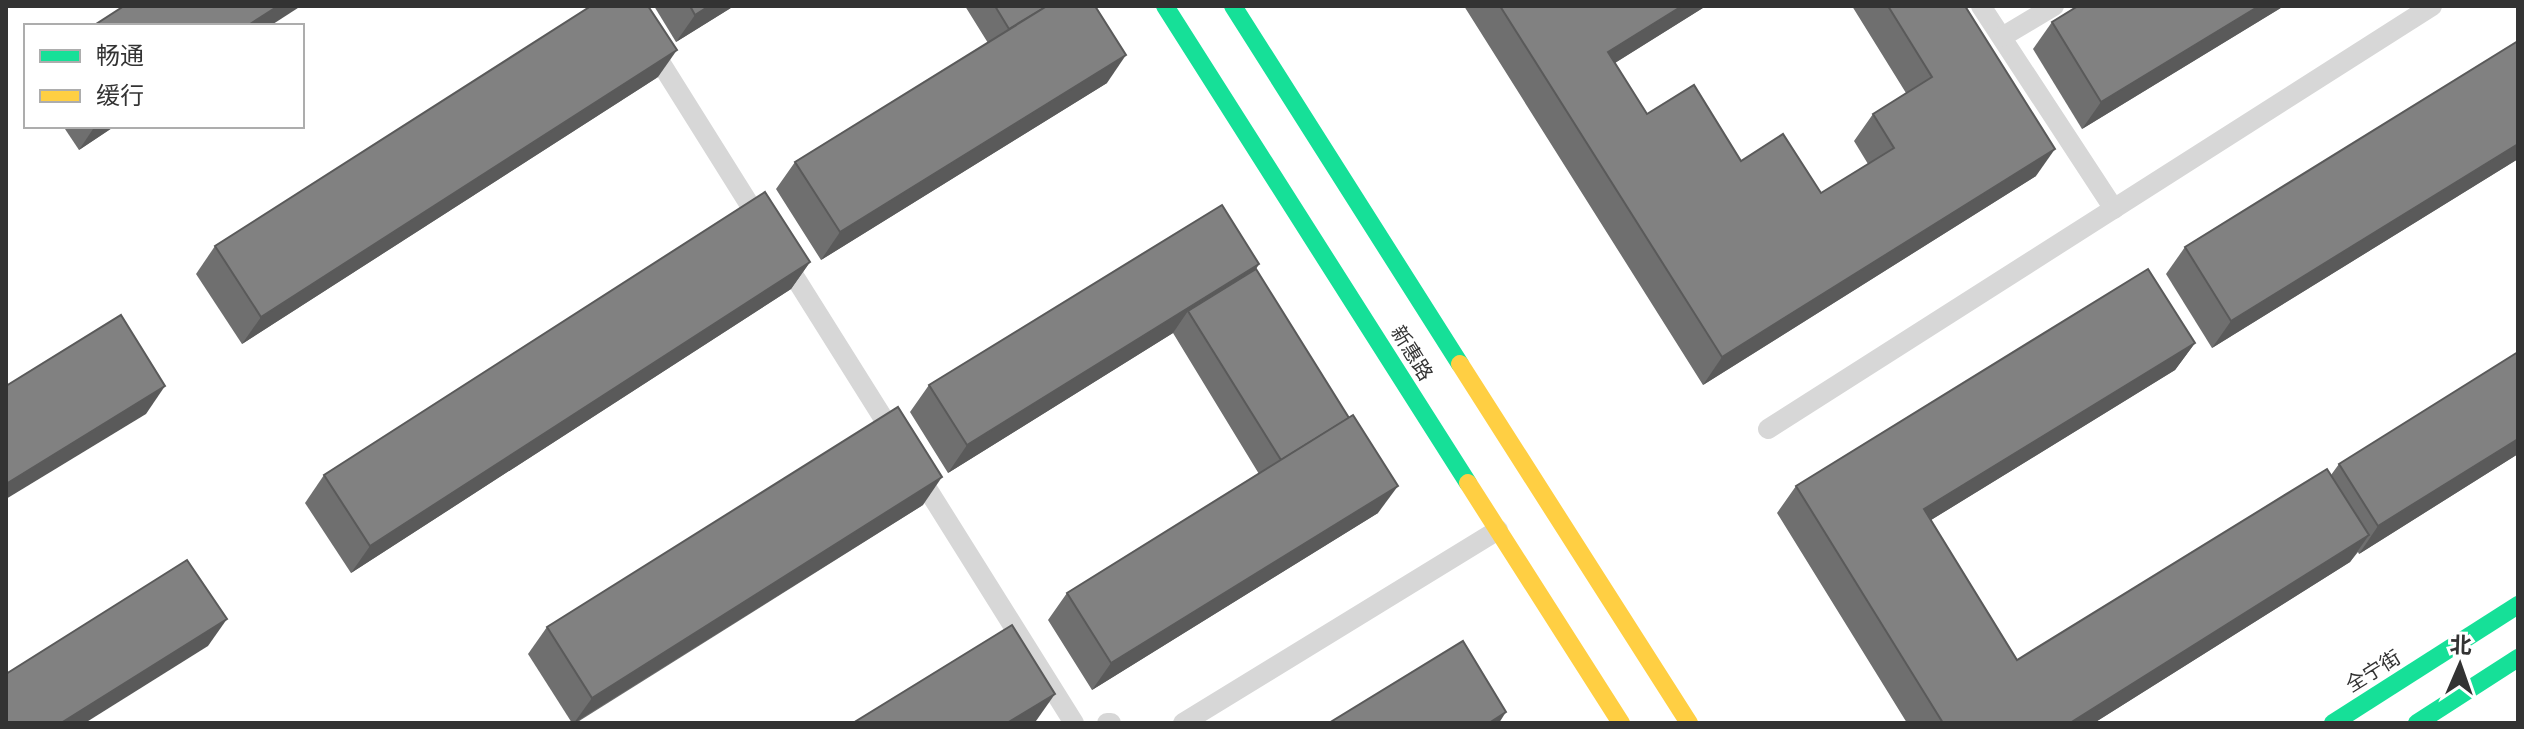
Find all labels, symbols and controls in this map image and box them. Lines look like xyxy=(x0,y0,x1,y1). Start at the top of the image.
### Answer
legend xyxy=(24,24,304,128)
text: 畅通 xyxy=(96,42,144,69)
text: 缓行 xyxy=(96,82,144,109)
street label: 新惠路 xyxy=(1387,322,1437,384)
north arrow xyxy=(2420,625,2500,705)
text: 北 xyxy=(2449,633,2472,658)
street label: 全宁街 xyxy=(2342,646,2404,696)

